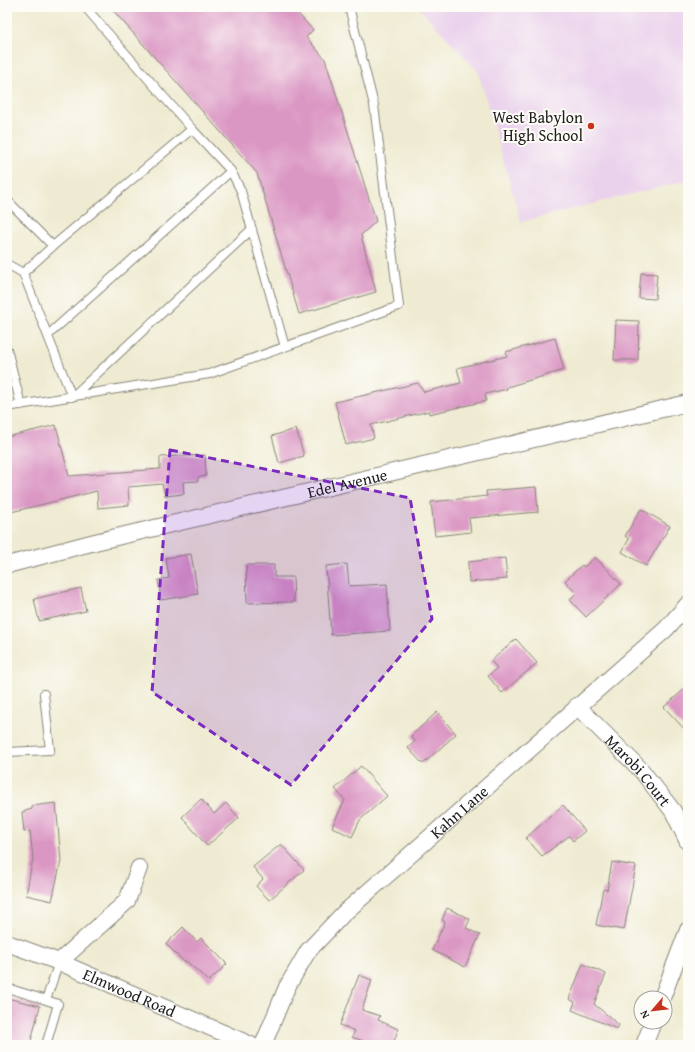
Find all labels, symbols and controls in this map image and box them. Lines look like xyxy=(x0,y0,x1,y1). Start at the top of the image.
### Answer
place label: West Babylon High School xyxy=(492,105,584,147)
marker: West Babylon High School xyxy=(586,121,596,131)
street label: Edel Avenue xyxy=(305,462,390,504)
street label: Marobi Court xyxy=(600,729,677,812)
street label: Kahn Lane xyxy=(425,779,493,844)
street label: Elmwood Road xyxy=(79,962,180,1023)
north arrow xyxy=(633,990,673,1030)
text: N xyxy=(635,1007,653,1022)

